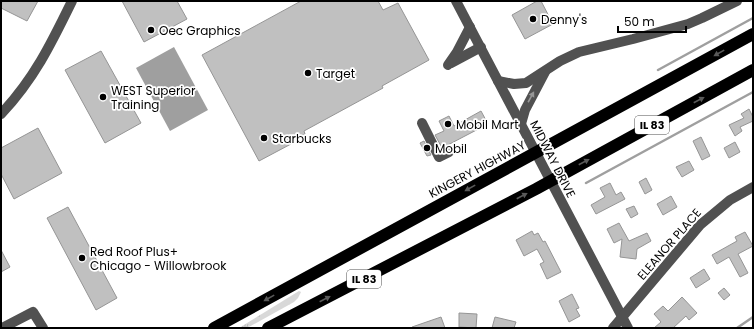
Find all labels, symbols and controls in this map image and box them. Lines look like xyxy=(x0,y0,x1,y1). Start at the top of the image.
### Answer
scale bar xyxy=(618,8,686,34)
place label: Denny's xyxy=(541,11,587,28)
text: 50 m xyxy=(624,13,655,30)
marker: Denny's xyxy=(528,14,538,24)
place label: Oec Graphics xyxy=(159,22,241,39)
marker: Oec Graphics xyxy=(146,25,156,35)
one-way arrow xyxy=(713,50,725,56)
place label: Target xyxy=(316,65,355,82)
marker: Target xyxy=(303,68,313,78)
place label: WEST Superior Training xyxy=(111,82,196,113)
one-way arrow xyxy=(528,91,534,103)
marker: WEST Superior Training xyxy=(98,92,108,102)
one-way arrow xyxy=(693,97,704,103)
place label: Mobil Mart xyxy=(456,116,519,133)
road number: IL 83 xyxy=(635,116,669,134)
street label: MIDWAY DRIVE xyxy=(526,117,580,201)
marker: Mobil Mart xyxy=(443,119,453,129)
place label: Starbucks xyxy=(272,130,332,147)
marker: Starbucks xyxy=(259,133,269,143)
street label: KINGERY HIGHWAY xyxy=(426,136,528,202)
place label: Mobil xyxy=(435,140,467,157)
marker: Mobil xyxy=(422,143,432,153)
one-way arrow xyxy=(579,159,590,165)
one-way arrow xyxy=(464,185,476,192)
one-way arrow xyxy=(516,193,528,199)
street label: ELEANOR PLACE xyxy=(633,205,705,283)
place label: Red Roof Plus+ Chicago - Willowbrook xyxy=(90,243,227,274)
marker: Red Roof Plus+ Chicago - Willowbrook xyxy=(77,253,87,263)
road number: IL 83 xyxy=(347,270,381,288)
one-way arrow xyxy=(263,294,275,301)
one-way arrow xyxy=(319,296,330,302)

